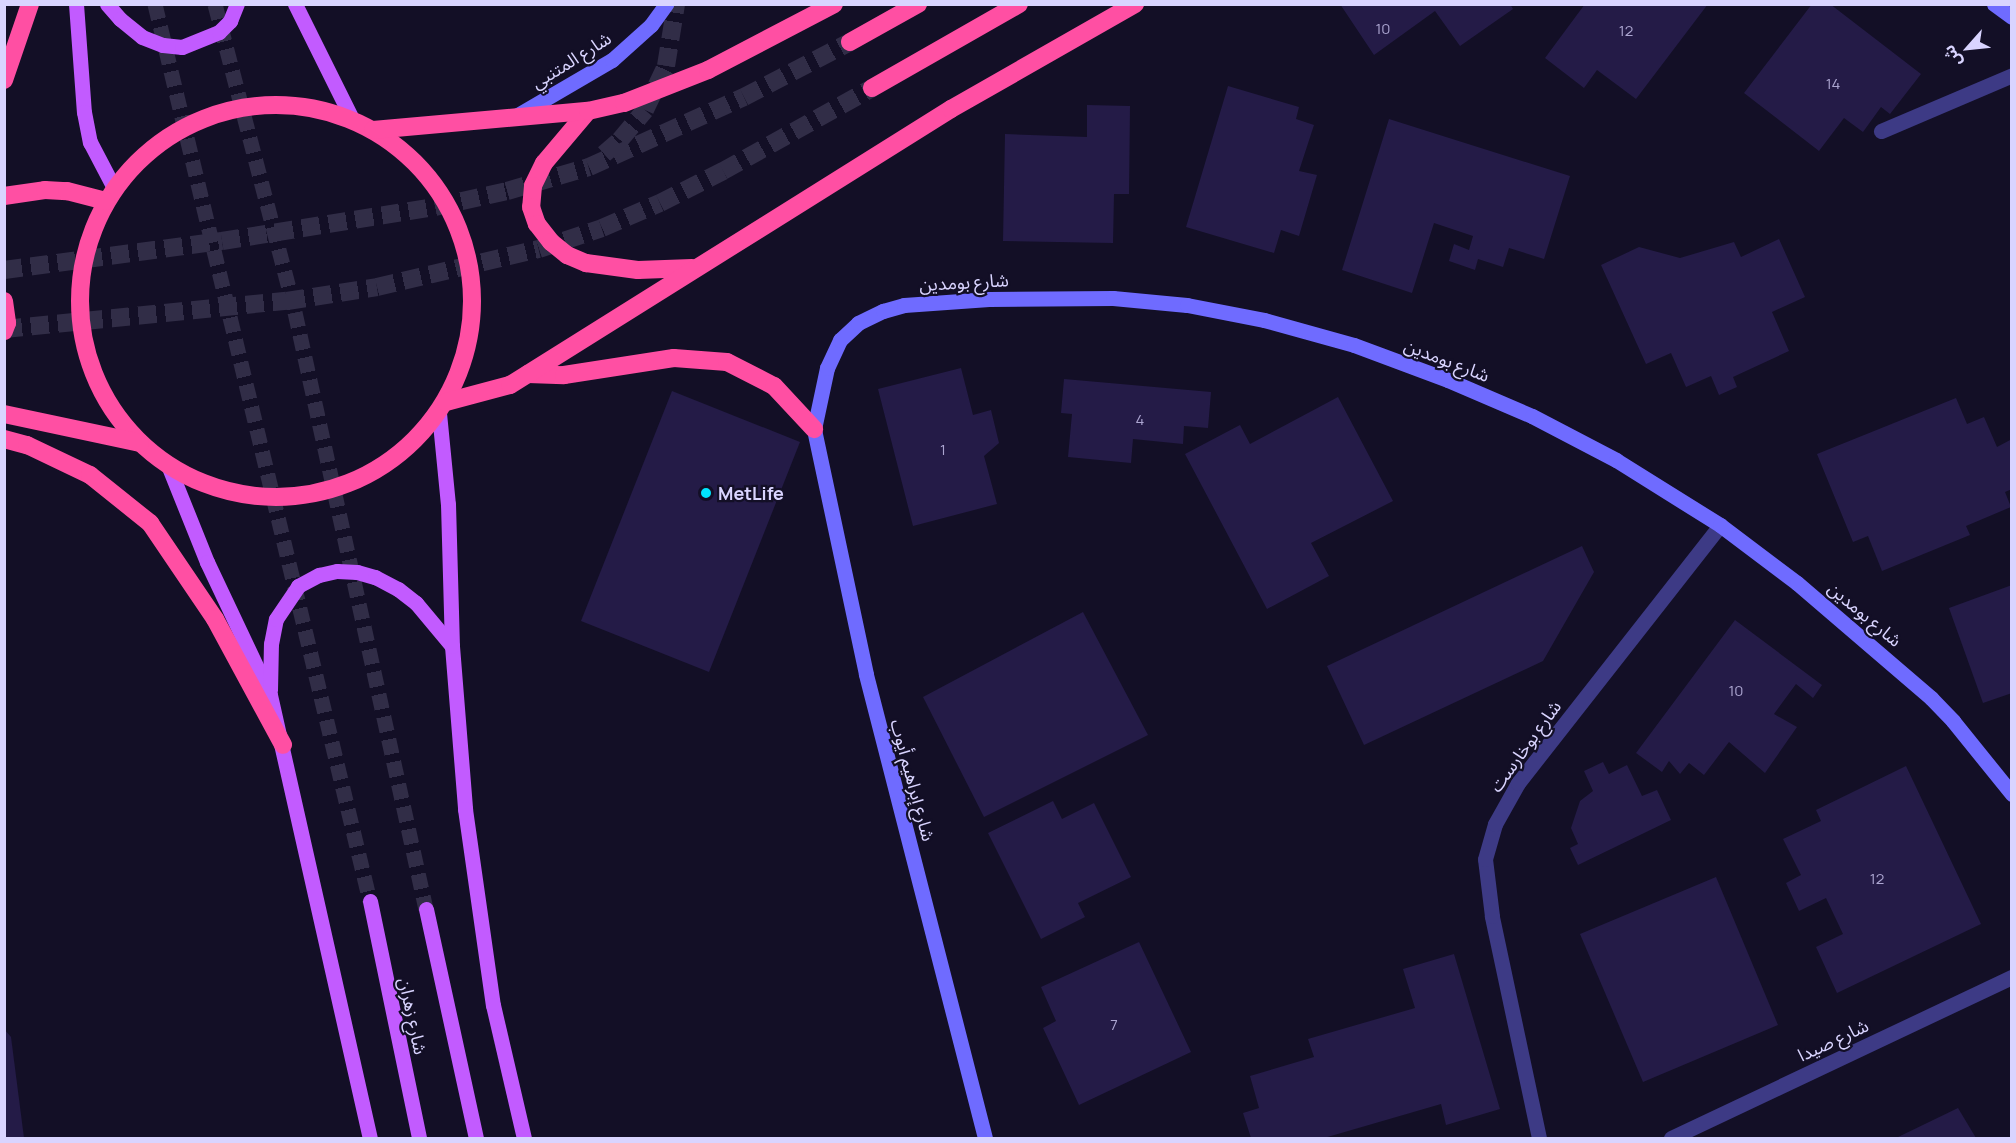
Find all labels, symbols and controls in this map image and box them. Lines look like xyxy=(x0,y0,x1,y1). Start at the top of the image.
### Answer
north arrow xyxy=(1938,18,1998,78)
house number: 10 xyxy=(1376,20,1390,38)
house number: 12 xyxy=(1619,22,1633,40)
street label: شارع المتنبي xyxy=(527,27,615,93)
text: ش xyxy=(1937,41,1967,71)
house number: 14 xyxy=(1826,75,1840,93)
street label: شارع بومدين xyxy=(919,269,1009,295)
street label: شارع بومدين xyxy=(1401,334,1493,386)
house number: 4 xyxy=(1136,411,1144,429)
house number: 1 xyxy=(940,441,946,459)
place label: MetLife xyxy=(718,482,784,504)
marker: MetLife xyxy=(699,486,713,500)
street label: شارع بومدين xyxy=(1824,577,1906,651)
house number: 10 xyxy=(1729,682,1743,700)
street label: شارع بوخارست xyxy=(1485,696,1565,796)
street label: شارع إبراهيم أيوب xyxy=(886,717,940,843)
house number: 12 xyxy=(1870,870,1884,888)
street label: شارع زهران xyxy=(394,976,432,1056)
street label: شارع صيدا xyxy=(1794,1014,1872,1066)
house number: 7 xyxy=(1110,1016,1118,1034)

